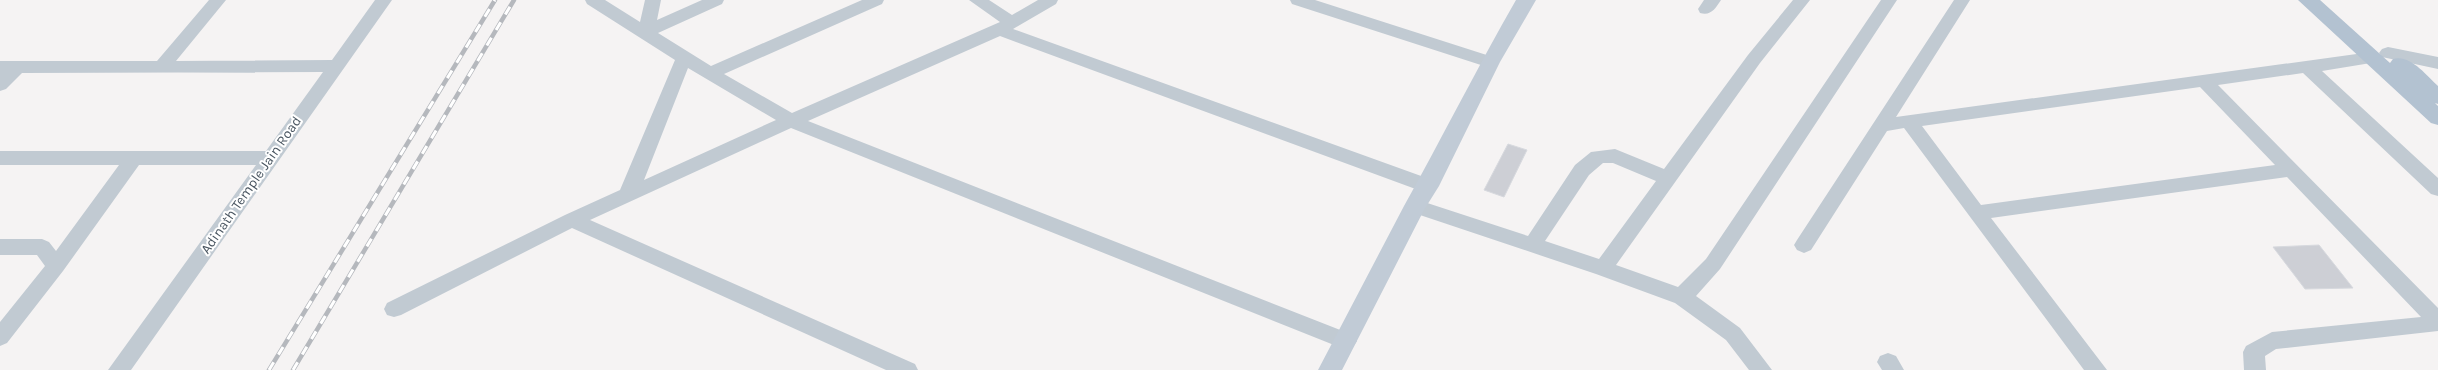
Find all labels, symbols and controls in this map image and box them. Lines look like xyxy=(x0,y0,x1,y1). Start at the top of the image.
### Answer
street label: Adinath Temple Jain Road xyxy=(197,113,305,257)

